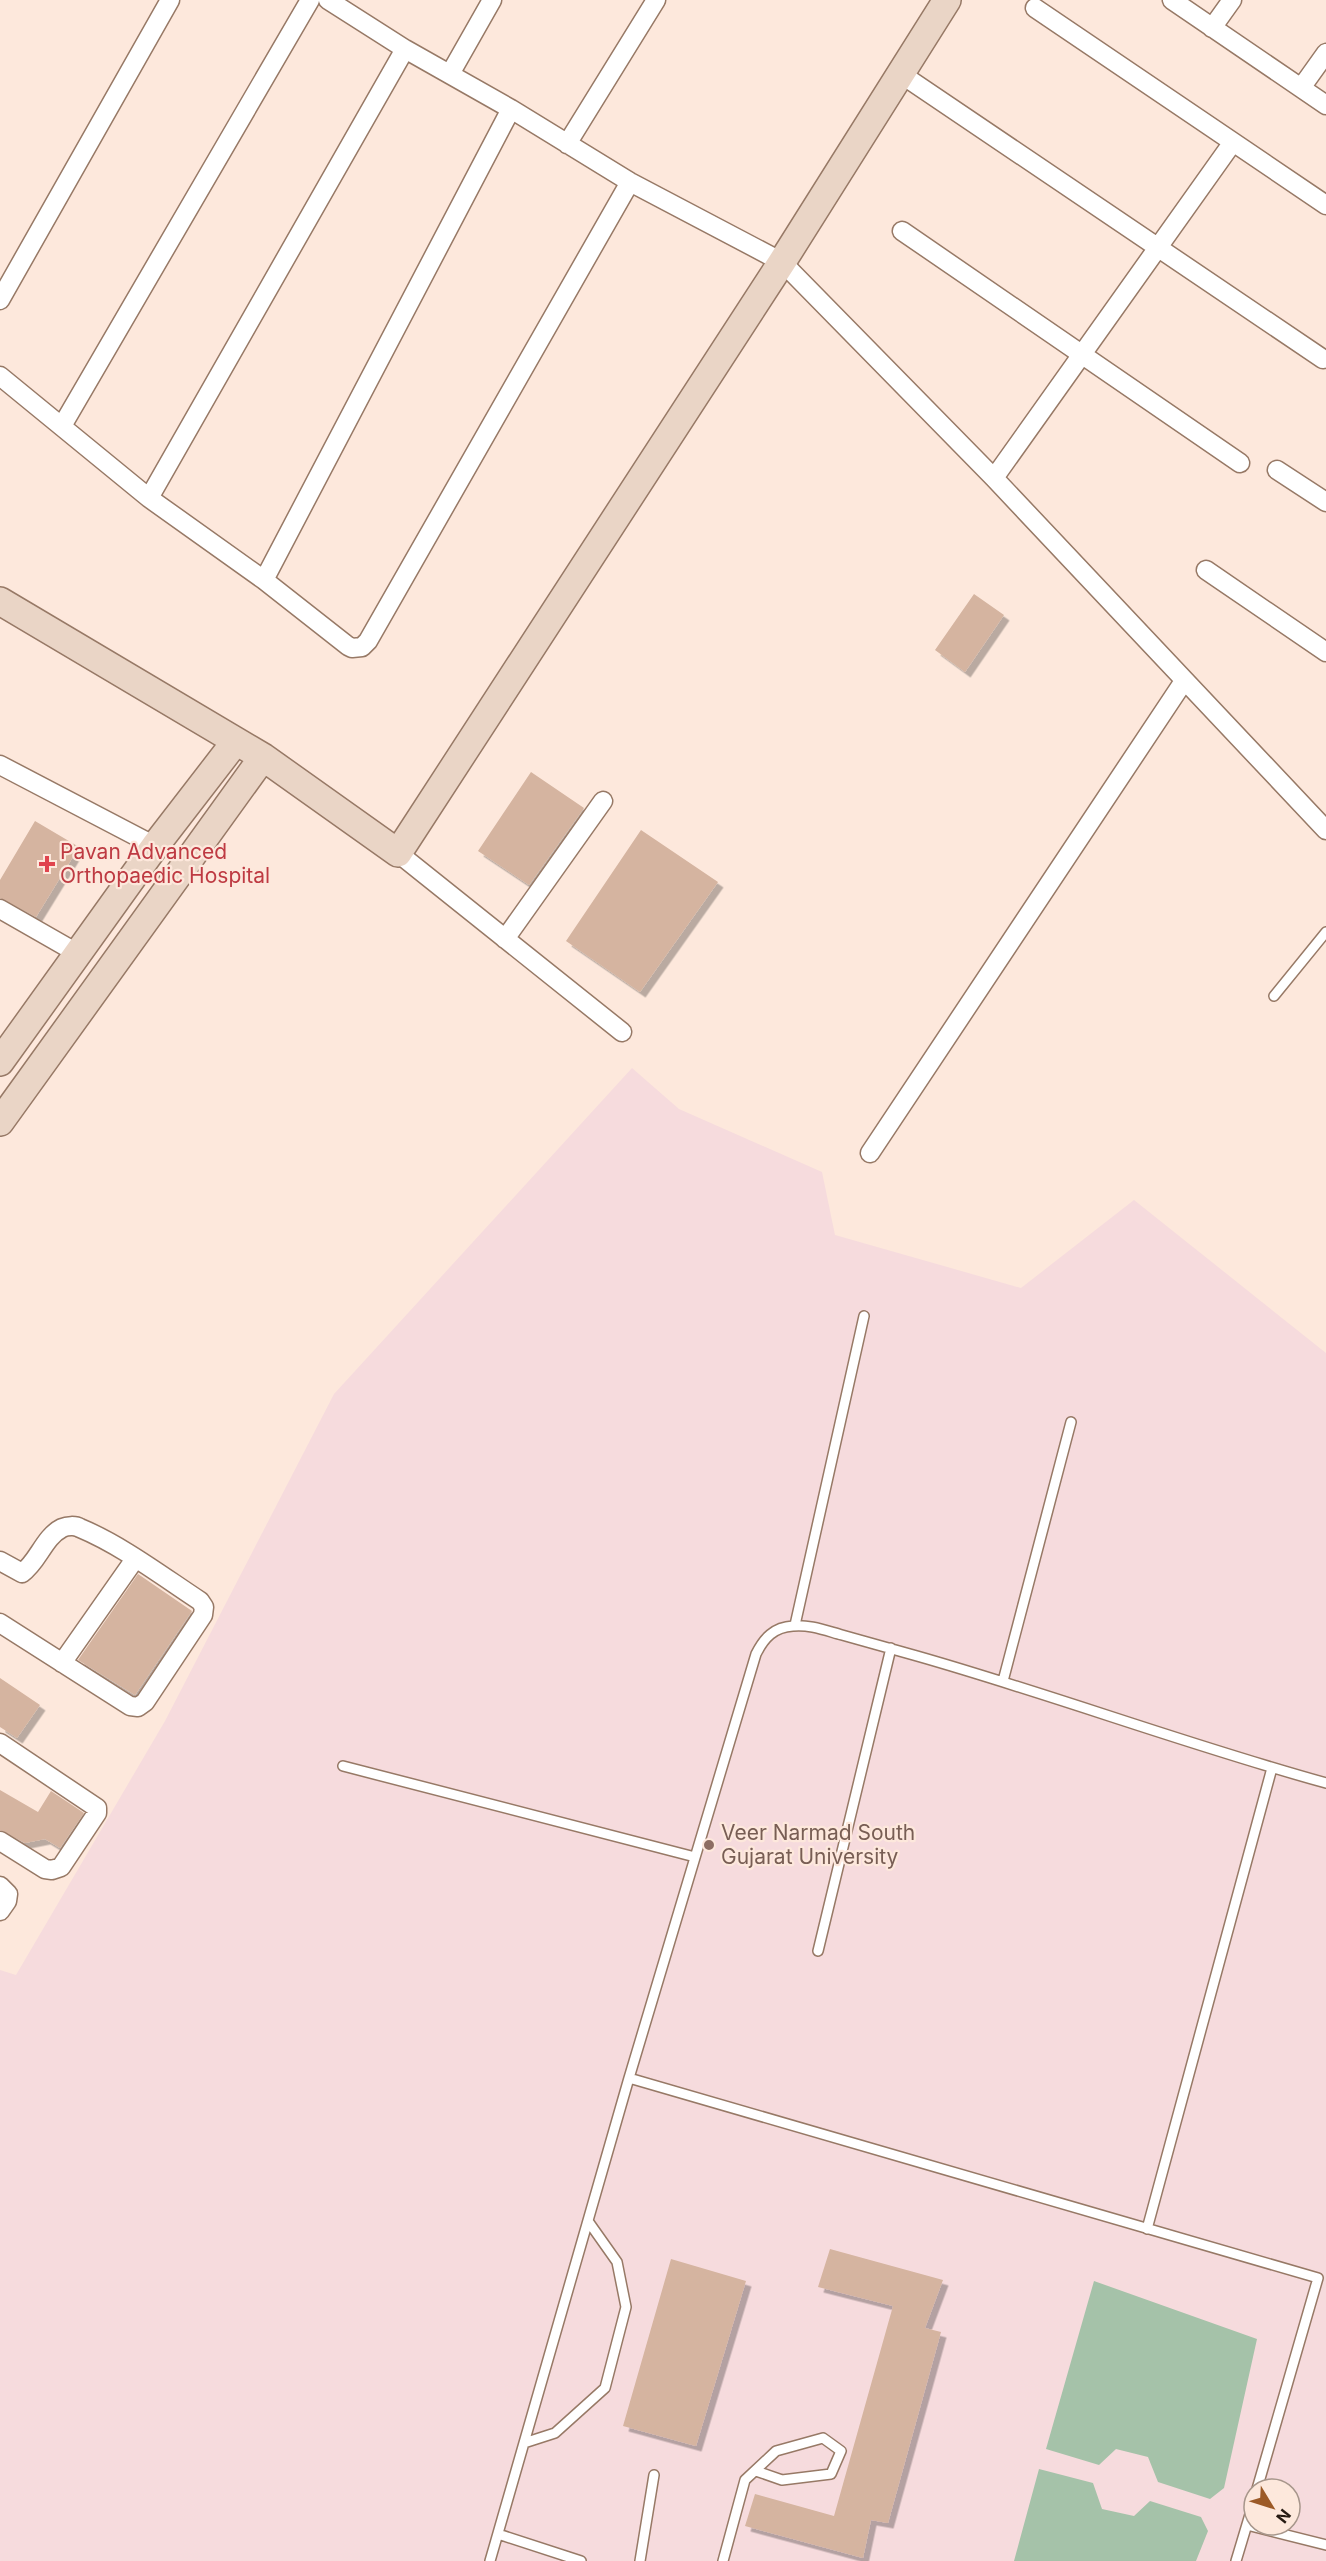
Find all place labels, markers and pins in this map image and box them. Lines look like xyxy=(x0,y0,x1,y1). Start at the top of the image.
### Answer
place label: Pavan Advanced Orthopaedic Hospital xyxy=(60,839,270,888)
marker: Pavan Advanced Orthopaedic Hospital xyxy=(38,855,56,873)
place label: Veer Narmad South Gujarat University xyxy=(721,1820,915,1869)
marker: Veer Narmad South Gujarat University xyxy=(702,1838,716,1852)

